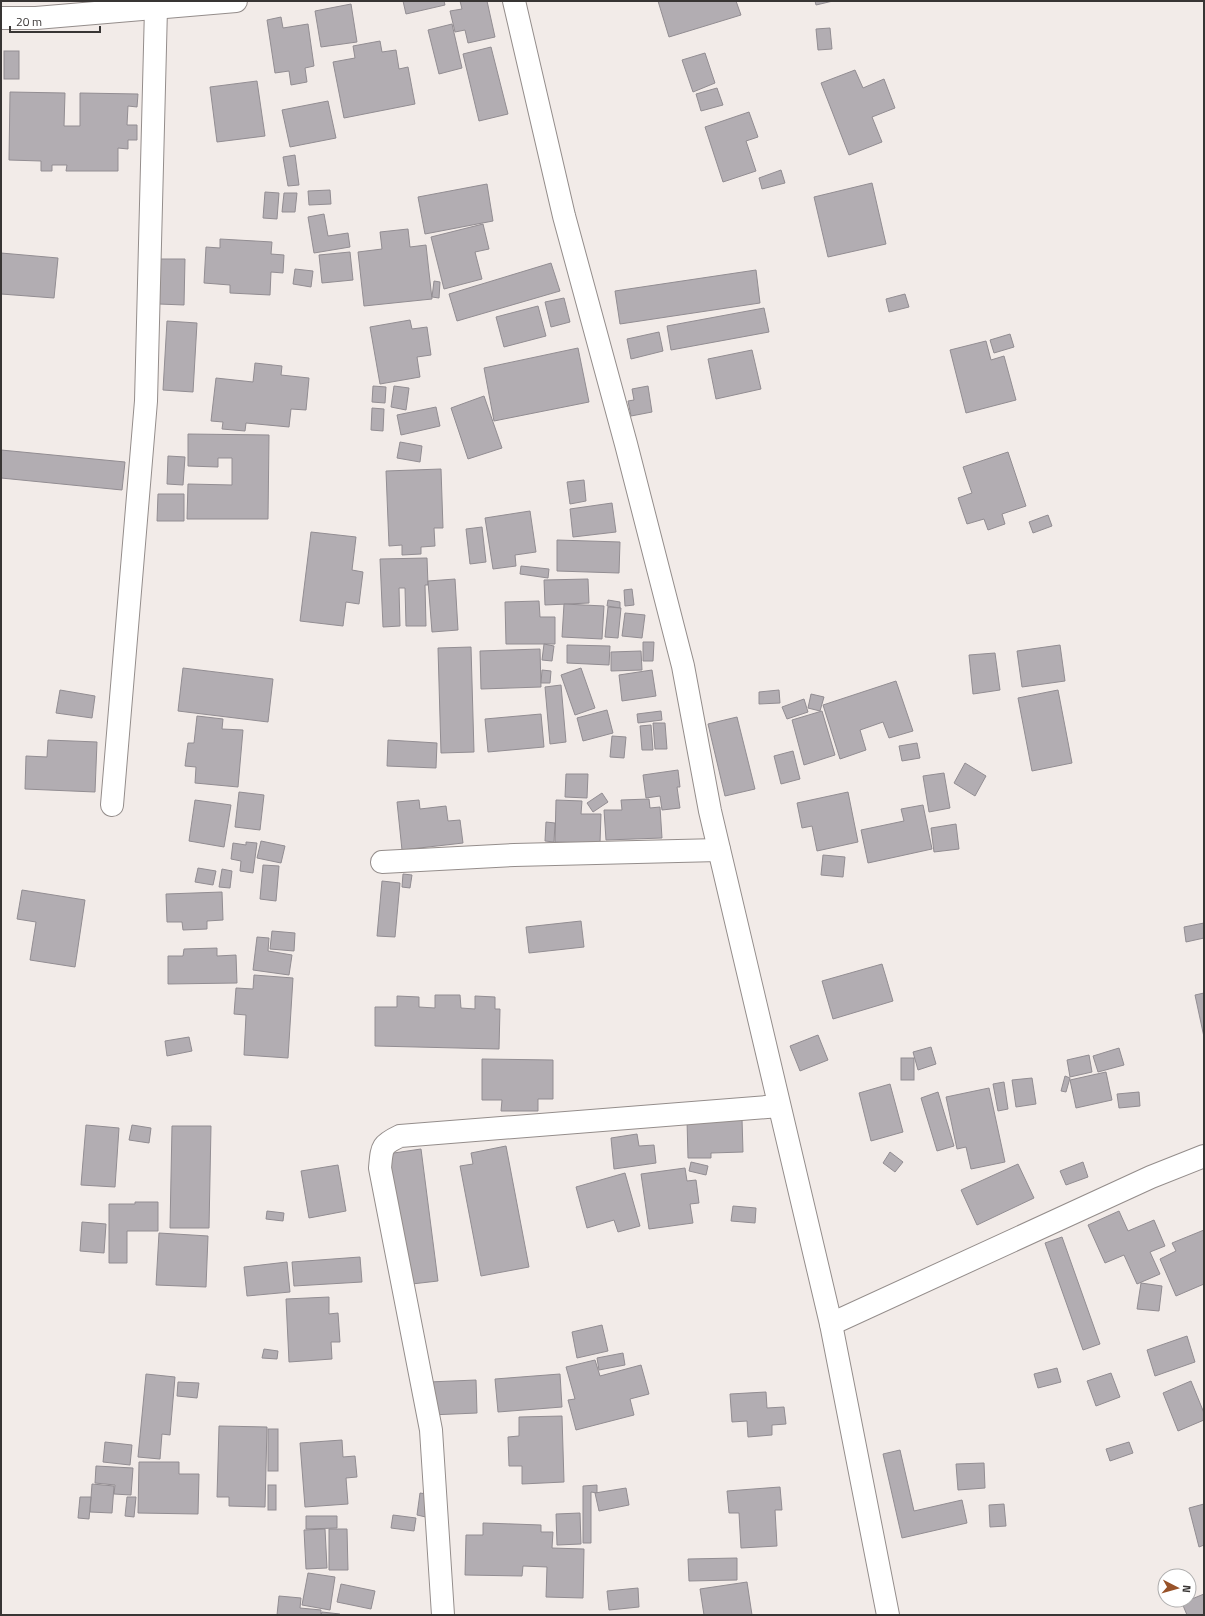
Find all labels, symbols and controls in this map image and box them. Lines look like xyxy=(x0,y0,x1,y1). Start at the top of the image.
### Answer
scale bar xyxy=(10,8,100,34)
text: 20 m xyxy=(16,12,42,31)
north arrow xyxy=(1157,1568,1197,1608)
text: N xyxy=(1179,1584,1195,1594)

